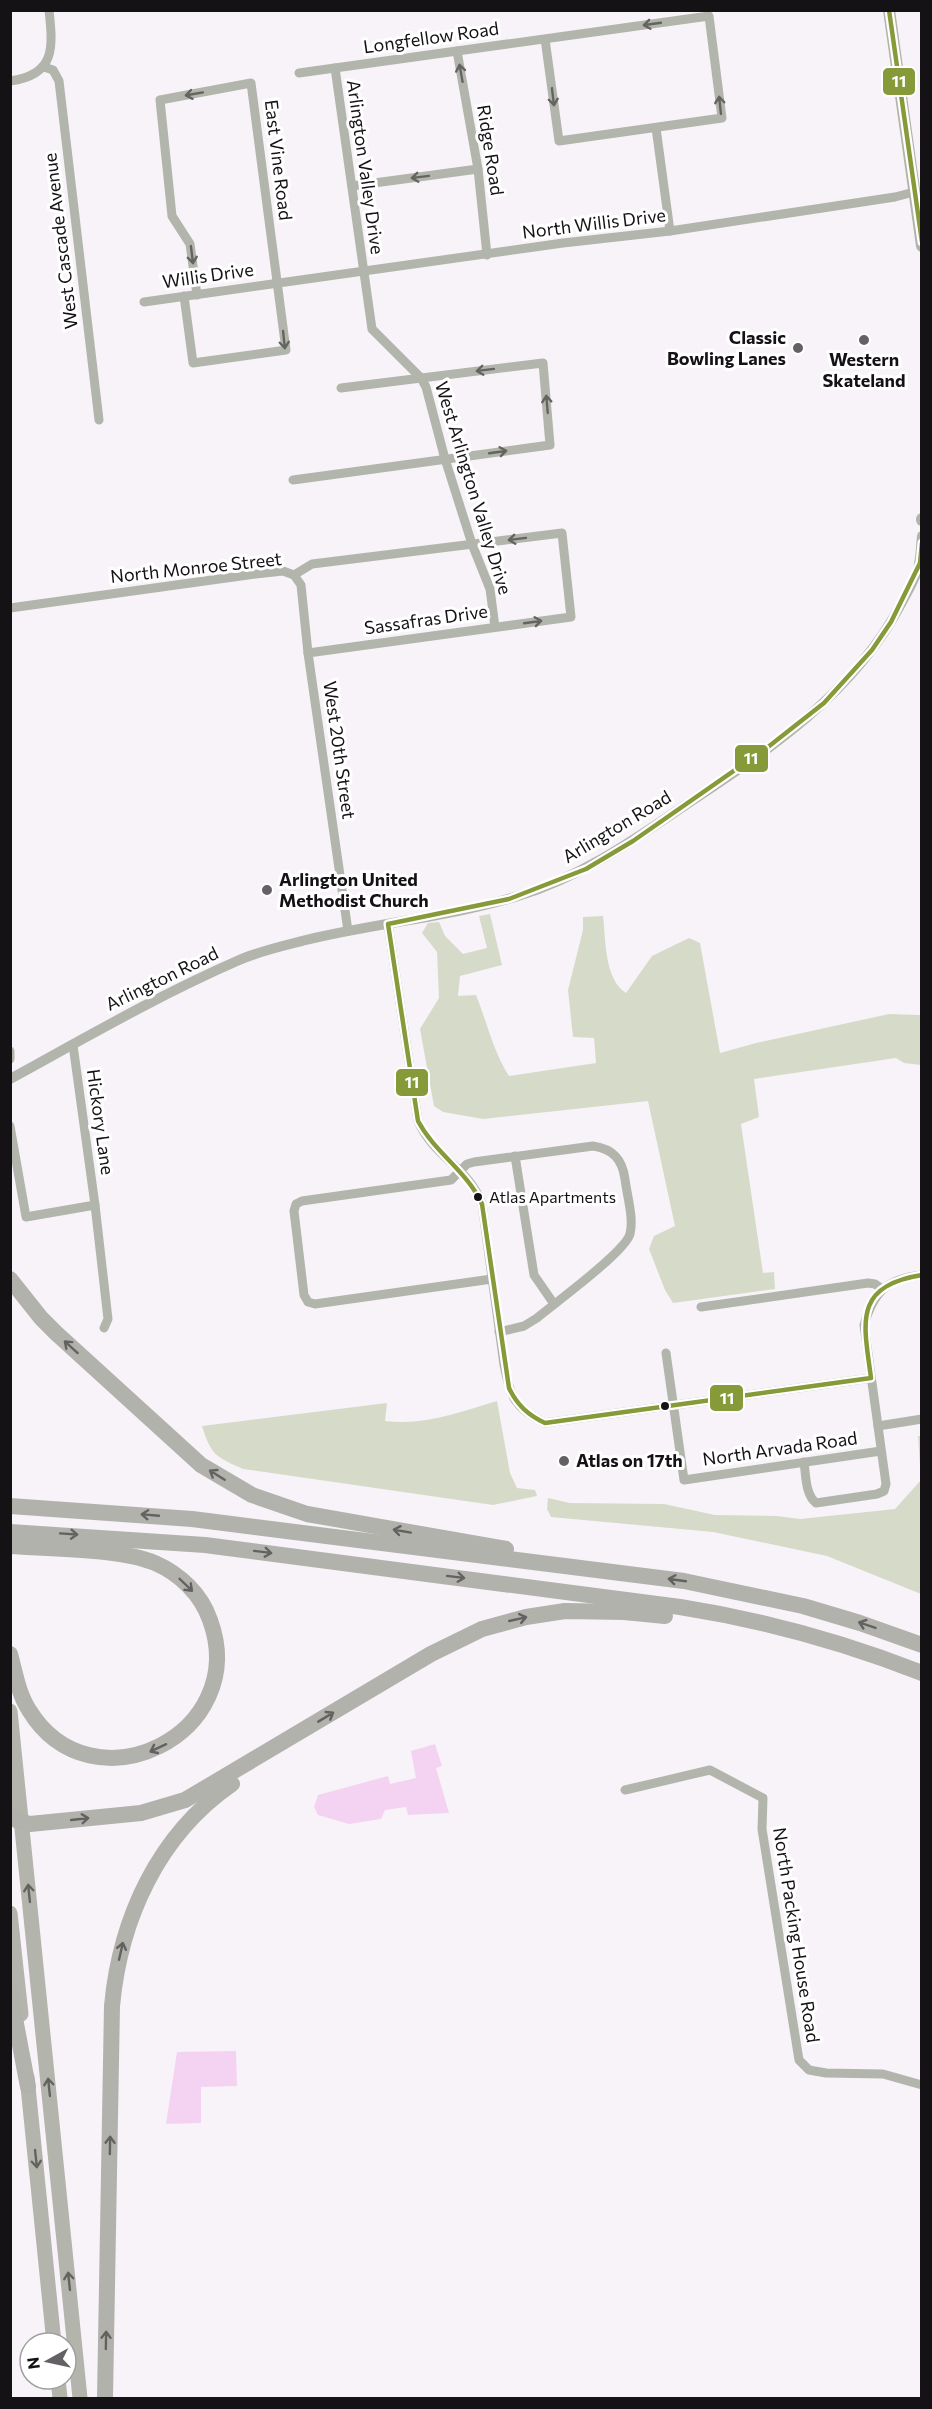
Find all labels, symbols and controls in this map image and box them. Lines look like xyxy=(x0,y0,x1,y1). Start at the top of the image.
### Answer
street label: Longfellow Road xyxy=(362,17,500,57)
one-way arrow xyxy=(642,19,662,30)
one-way arrow xyxy=(455,63,466,83)
line badge: 11 xyxy=(882,67,916,96)
text: 11 xyxy=(892,71,906,90)
street label: Arlington Valley Drive xyxy=(343,78,389,256)
one-way arrow xyxy=(548,86,559,106)
one-way arrow xyxy=(184,89,204,100)
one-way arrow xyxy=(715,95,726,115)
street label: East Vine Road xyxy=(261,98,297,221)
street label: Ridge Road xyxy=(473,103,509,197)
street label: West Cascade Avenue xyxy=(38,152,82,330)
one-way arrow xyxy=(410,172,430,183)
street label: North Willis Drive xyxy=(521,203,667,243)
one-way arrow xyxy=(186,244,197,264)
street label: Willis Drive xyxy=(161,258,255,292)
place label: Classic Bowling Lanes xyxy=(667,326,786,369)
one-way arrow xyxy=(279,330,290,349)
marker: Western Skateland xyxy=(857,333,871,347)
marker: Classic Bowling Lanes xyxy=(791,341,805,355)
place label: Western Skateland xyxy=(823,348,905,391)
one-way arrow xyxy=(476,365,496,376)
street label: West Arlington Valley Drive xyxy=(431,378,517,597)
one-way arrow xyxy=(541,395,552,415)
one-way arrow xyxy=(487,447,507,458)
one-way arrow xyxy=(508,533,527,544)
street label: North Monroe Street xyxy=(109,547,283,587)
street label: Sassafras Drive xyxy=(363,599,489,639)
one-way arrow xyxy=(523,617,542,628)
street label: West 20th Street xyxy=(319,679,361,820)
line badge: 11 xyxy=(734,744,769,773)
text: 11 xyxy=(744,748,758,767)
street label: Arlington Road xyxy=(558,785,675,867)
place label: Arlington United Methodist Church xyxy=(279,868,429,911)
marker: Arlington United Methodist Church xyxy=(260,883,274,897)
street label: Arlington Road xyxy=(102,941,222,1015)
street label: Hickory Lane xyxy=(83,1068,119,1176)
line badge: 11 xyxy=(395,1068,429,1097)
text: 11 xyxy=(405,1072,419,1091)
place label: Atlas Apartments xyxy=(489,1187,616,1206)
marker: Atlas Apartments xyxy=(472,1191,484,1203)
one-way arrow xyxy=(64,1340,79,1354)
line badge: 11 xyxy=(709,1384,744,1412)
text: 11 xyxy=(720,1388,734,1407)
unlabelled marker xyxy=(659,1400,671,1412)
street label: North Arvada Road xyxy=(701,1426,859,1470)
place label: Atlas on 17th xyxy=(576,1449,683,1471)
marker: Atlas on 17th xyxy=(557,1454,571,1468)
one-way arrow xyxy=(209,1469,226,1481)
one-way arrow xyxy=(140,1509,160,1520)
one-way arrow xyxy=(393,1525,413,1536)
one-way arrow xyxy=(58,1529,78,1540)
one-way arrow xyxy=(253,1547,273,1558)
one-way arrow xyxy=(446,1572,466,1583)
one-way arrow xyxy=(668,1575,688,1586)
one-way arrow xyxy=(179,1577,194,1592)
one-way arrow xyxy=(508,1612,527,1624)
one-way arrow xyxy=(858,1619,877,1630)
one-way arrow xyxy=(317,1710,334,1722)
one-way arrow xyxy=(150,1742,168,1754)
one-way arrow xyxy=(70,1813,90,1824)
street label: North Packing House Road xyxy=(769,1826,825,2044)
one-way arrow xyxy=(23,1884,34,1904)
one-way arrow xyxy=(115,1942,127,1961)
one-way arrow xyxy=(43,2078,54,2098)
one-way arrow xyxy=(104,2136,116,2156)
one-way arrow xyxy=(30,2148,41,2168)
one-way arrow xyxy=(63,2272,74,2292)
north arrow xyxy=(18,2331,78,2391)
one-way arrow xyxy=(101,2331,112,2351)
text: N xyxy=(22,2356,43,2370)

